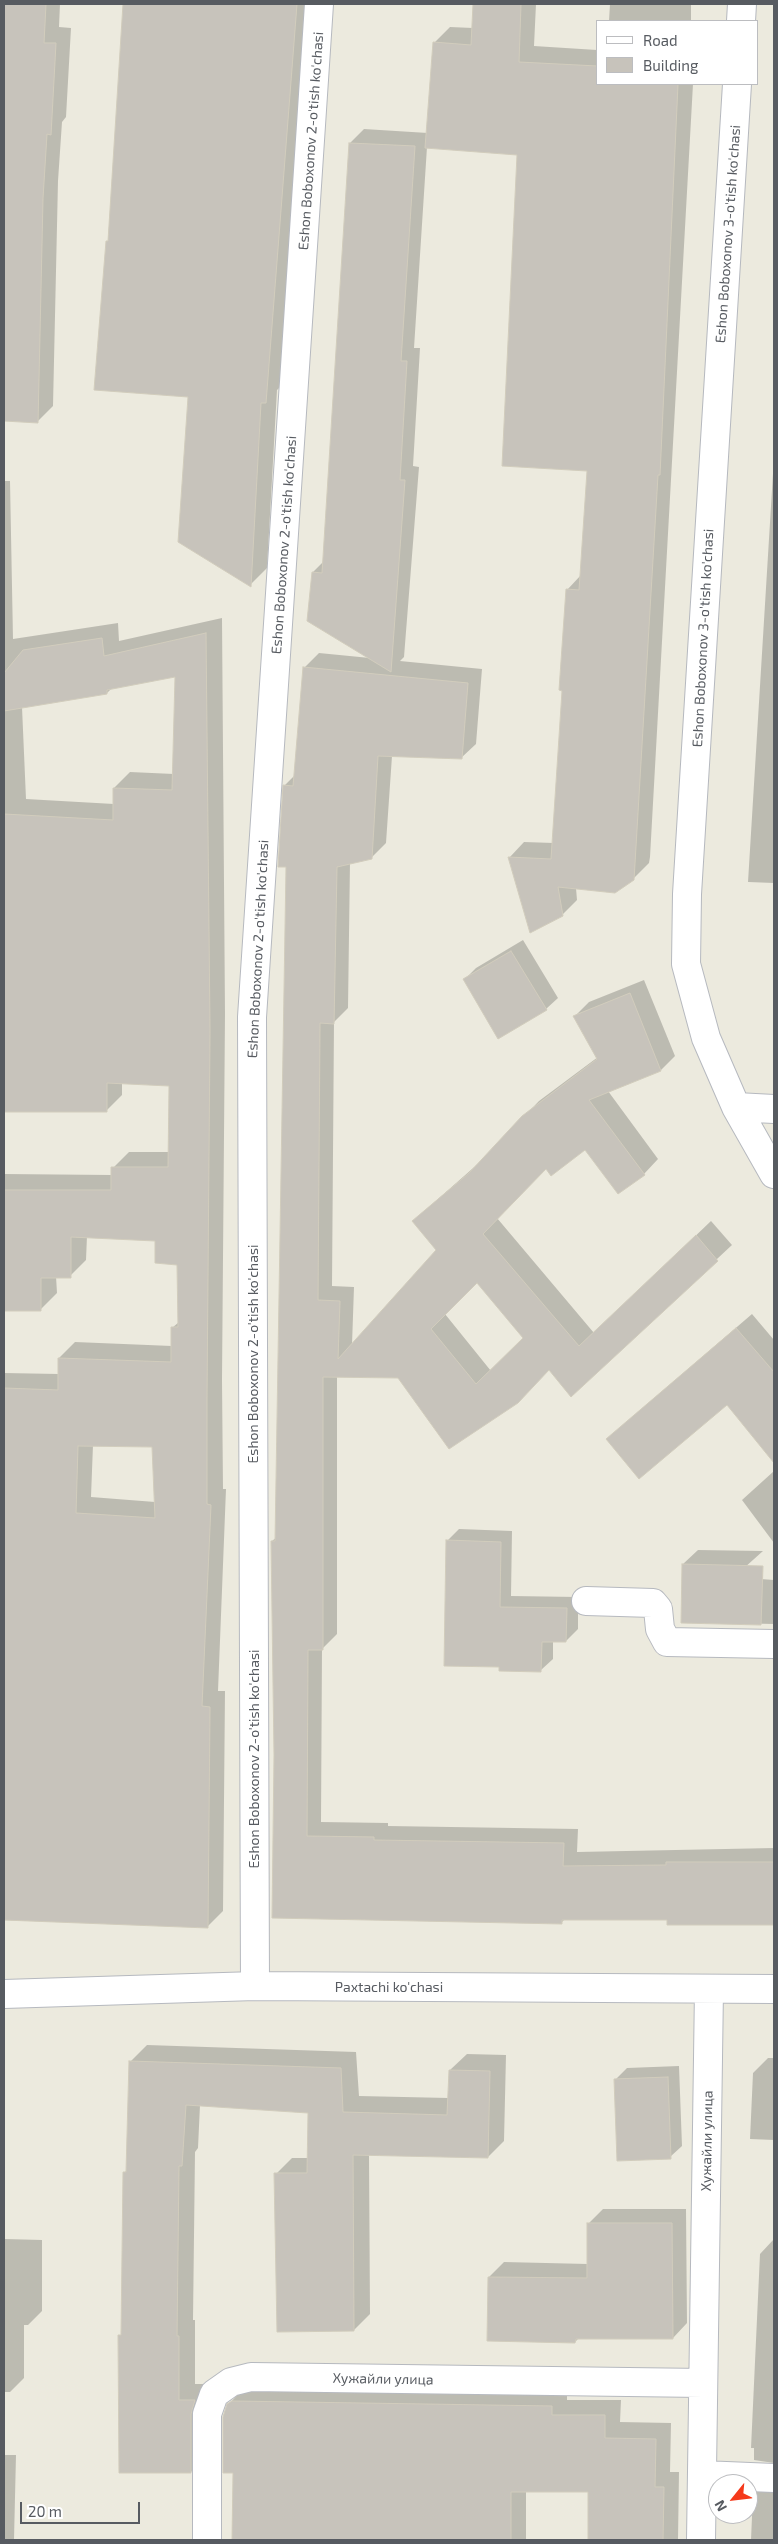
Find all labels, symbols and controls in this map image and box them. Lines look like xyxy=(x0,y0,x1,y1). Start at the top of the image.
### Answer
legend xyxy=(596,20,758,85)
street label: Eshon Boboxonov 2-o'tish ko'chasi xyxy=(295,31,327,251)
text: Road xyxy=(643,31,678,49)
text: Building xyxy=(643,56,698,74)
street label: Eshon Boboxonov 3-o'tish ko'chasi xyxy=(712,124,744,344)
street label: Eshon Boboxonov 2-o'tish ko'chasi xyxy=(268,435,300,655)
street label: Eshon Boboxonov 3-o'tish ko'chasi xyxy=(689,528,717,748)
street label: Eshon Boboxonov 2-o'tish ko'chasi xyxy=(244,839,272,1059)
street label: Eshon Boboxonov 2-o'tish ko'chasi xyxy=(245,1245,261,1463)
street label: Eshon Boboxonov 2-o'tish ko'chasi xyxy=(246,1650,262,1868)
street label: Paxtachi ko'chasi xyxy=(335,1979,443,1995)
street label: Хужайли улица xyxy=(698,2090,716,2192)
street label: Хужайли улица xyxy=(332,2370,434,2388)
north arrow xyxy=(708,2474,758,2524)
scale bar xyxy=(22,2492,142,2524)
text: N xyxy=(710,2497,730,2515)
text: 20 m xyxy=(28,2502,62,2520)

